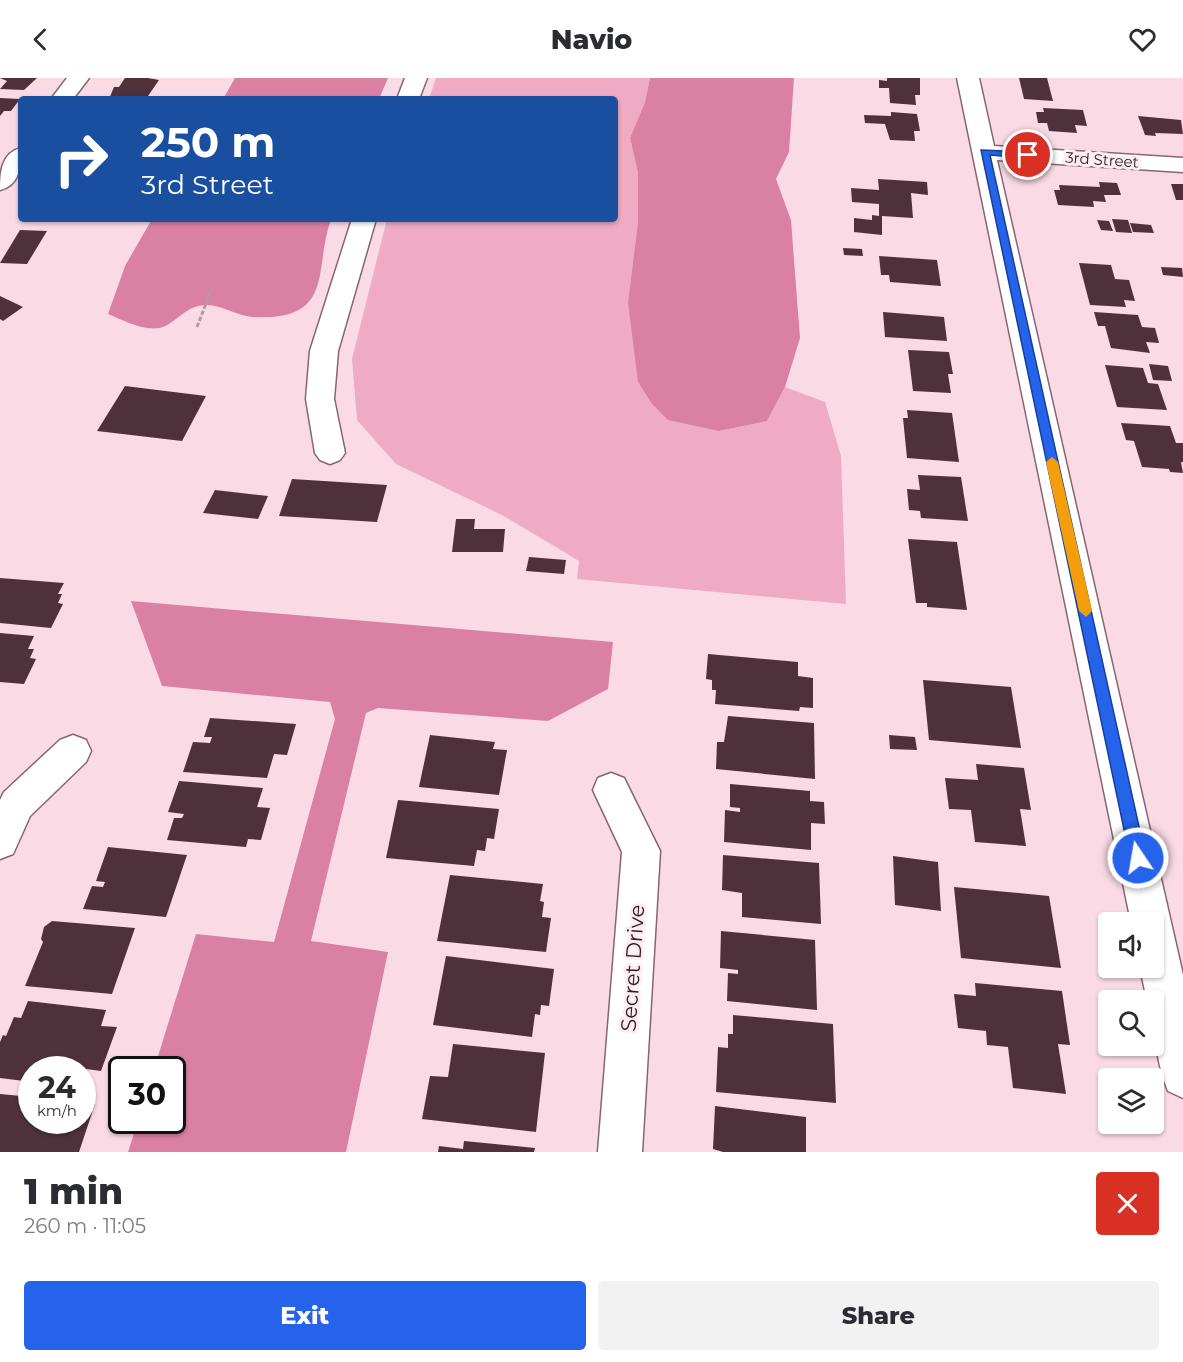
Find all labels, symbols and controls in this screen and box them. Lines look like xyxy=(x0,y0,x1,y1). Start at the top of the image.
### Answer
icon: back xyxy=(24,23,57,56)
text: Navio xyxy=(551,23,632,56)
icon: heart xyxy=(1126,23,1159,56)
text: 250 m xyxy=(141,116,275,168)
icon: right xyxy=(42,120,120,198)
pin xyxy=(1002,129,1053,180)
icon: arrive xyxy=(1011,138,1044,171)
street label: 3rd Street xyxy=(1065,147,1139,172)
text: 3rd Street xyxy=(141,168,274,201)
position arrow xyxy=(1106,826,1170,890)
street label: Secret Drive xyxy=(616,904,649,1032)
map controls xyxy=(1098,912,1164,1134)
button: sound xyxy=(1098,912,1164,978)
button: search xyxy=(1098,990,1164,1056)
speed limit sign: 30 xyxy=(108,1056,186,1134)
button: layers xyxy=(1098,1068,1164,1134)
text: 24 xyxy=(38,1069,76,1106)
text: km/h xyxy=(37,1101,77,1120)
text: 1 min xyxy=(24,1169,123,1213)
button: close xyxy=(1096,1172,1159,1235)
text: 260 m · 11:05 xyxy=(24,1214,146,1238)
button: Exit xyxy=(24,1281,586,1350)
button: Share xyxy=(598,1281,1159,1350)

